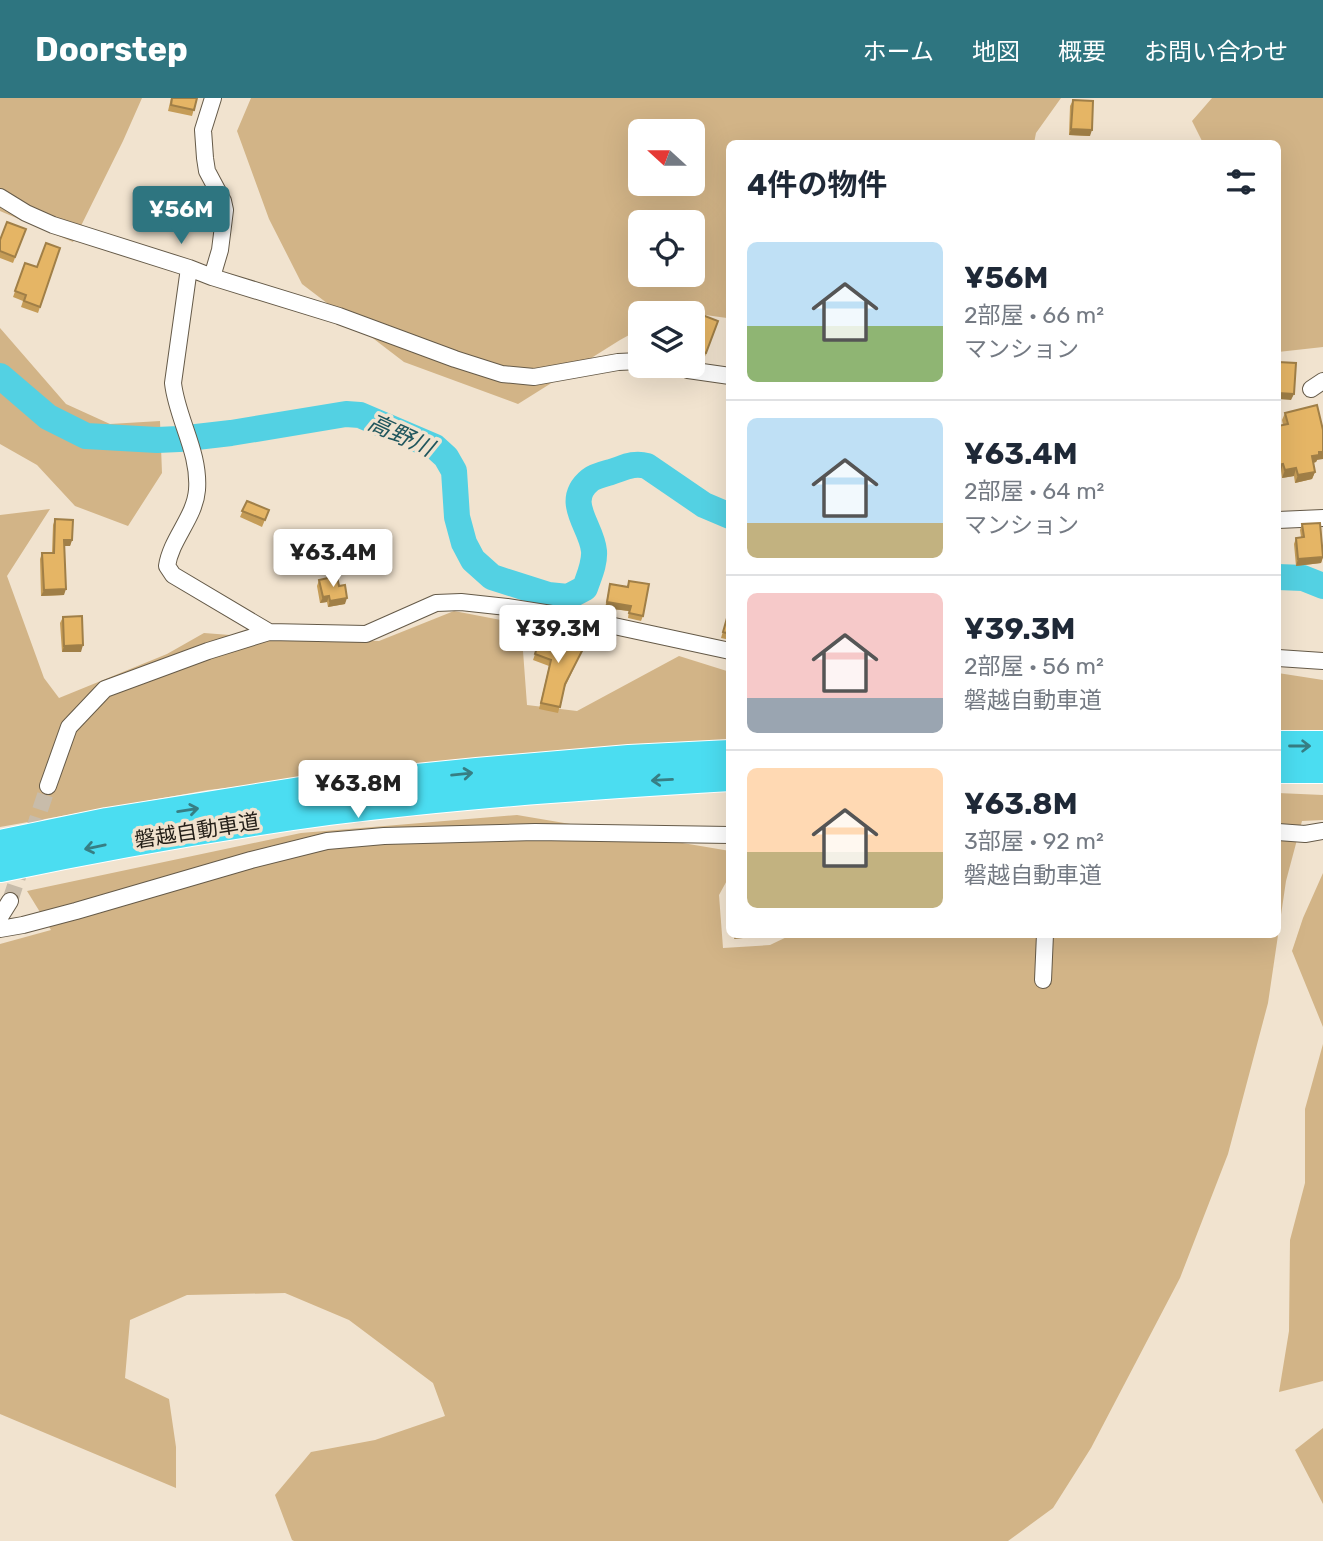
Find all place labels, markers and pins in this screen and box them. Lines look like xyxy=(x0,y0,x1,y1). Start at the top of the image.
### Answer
pin: ¥56M xyxy=(140,186,222,246)
pin: ¥63.4M xyxy=(276,530,390,589)
pin: ¥39.3M xyxy=(501,606,615,665)
pin: ¥63.8M xyxy=(301,760,415,820)

